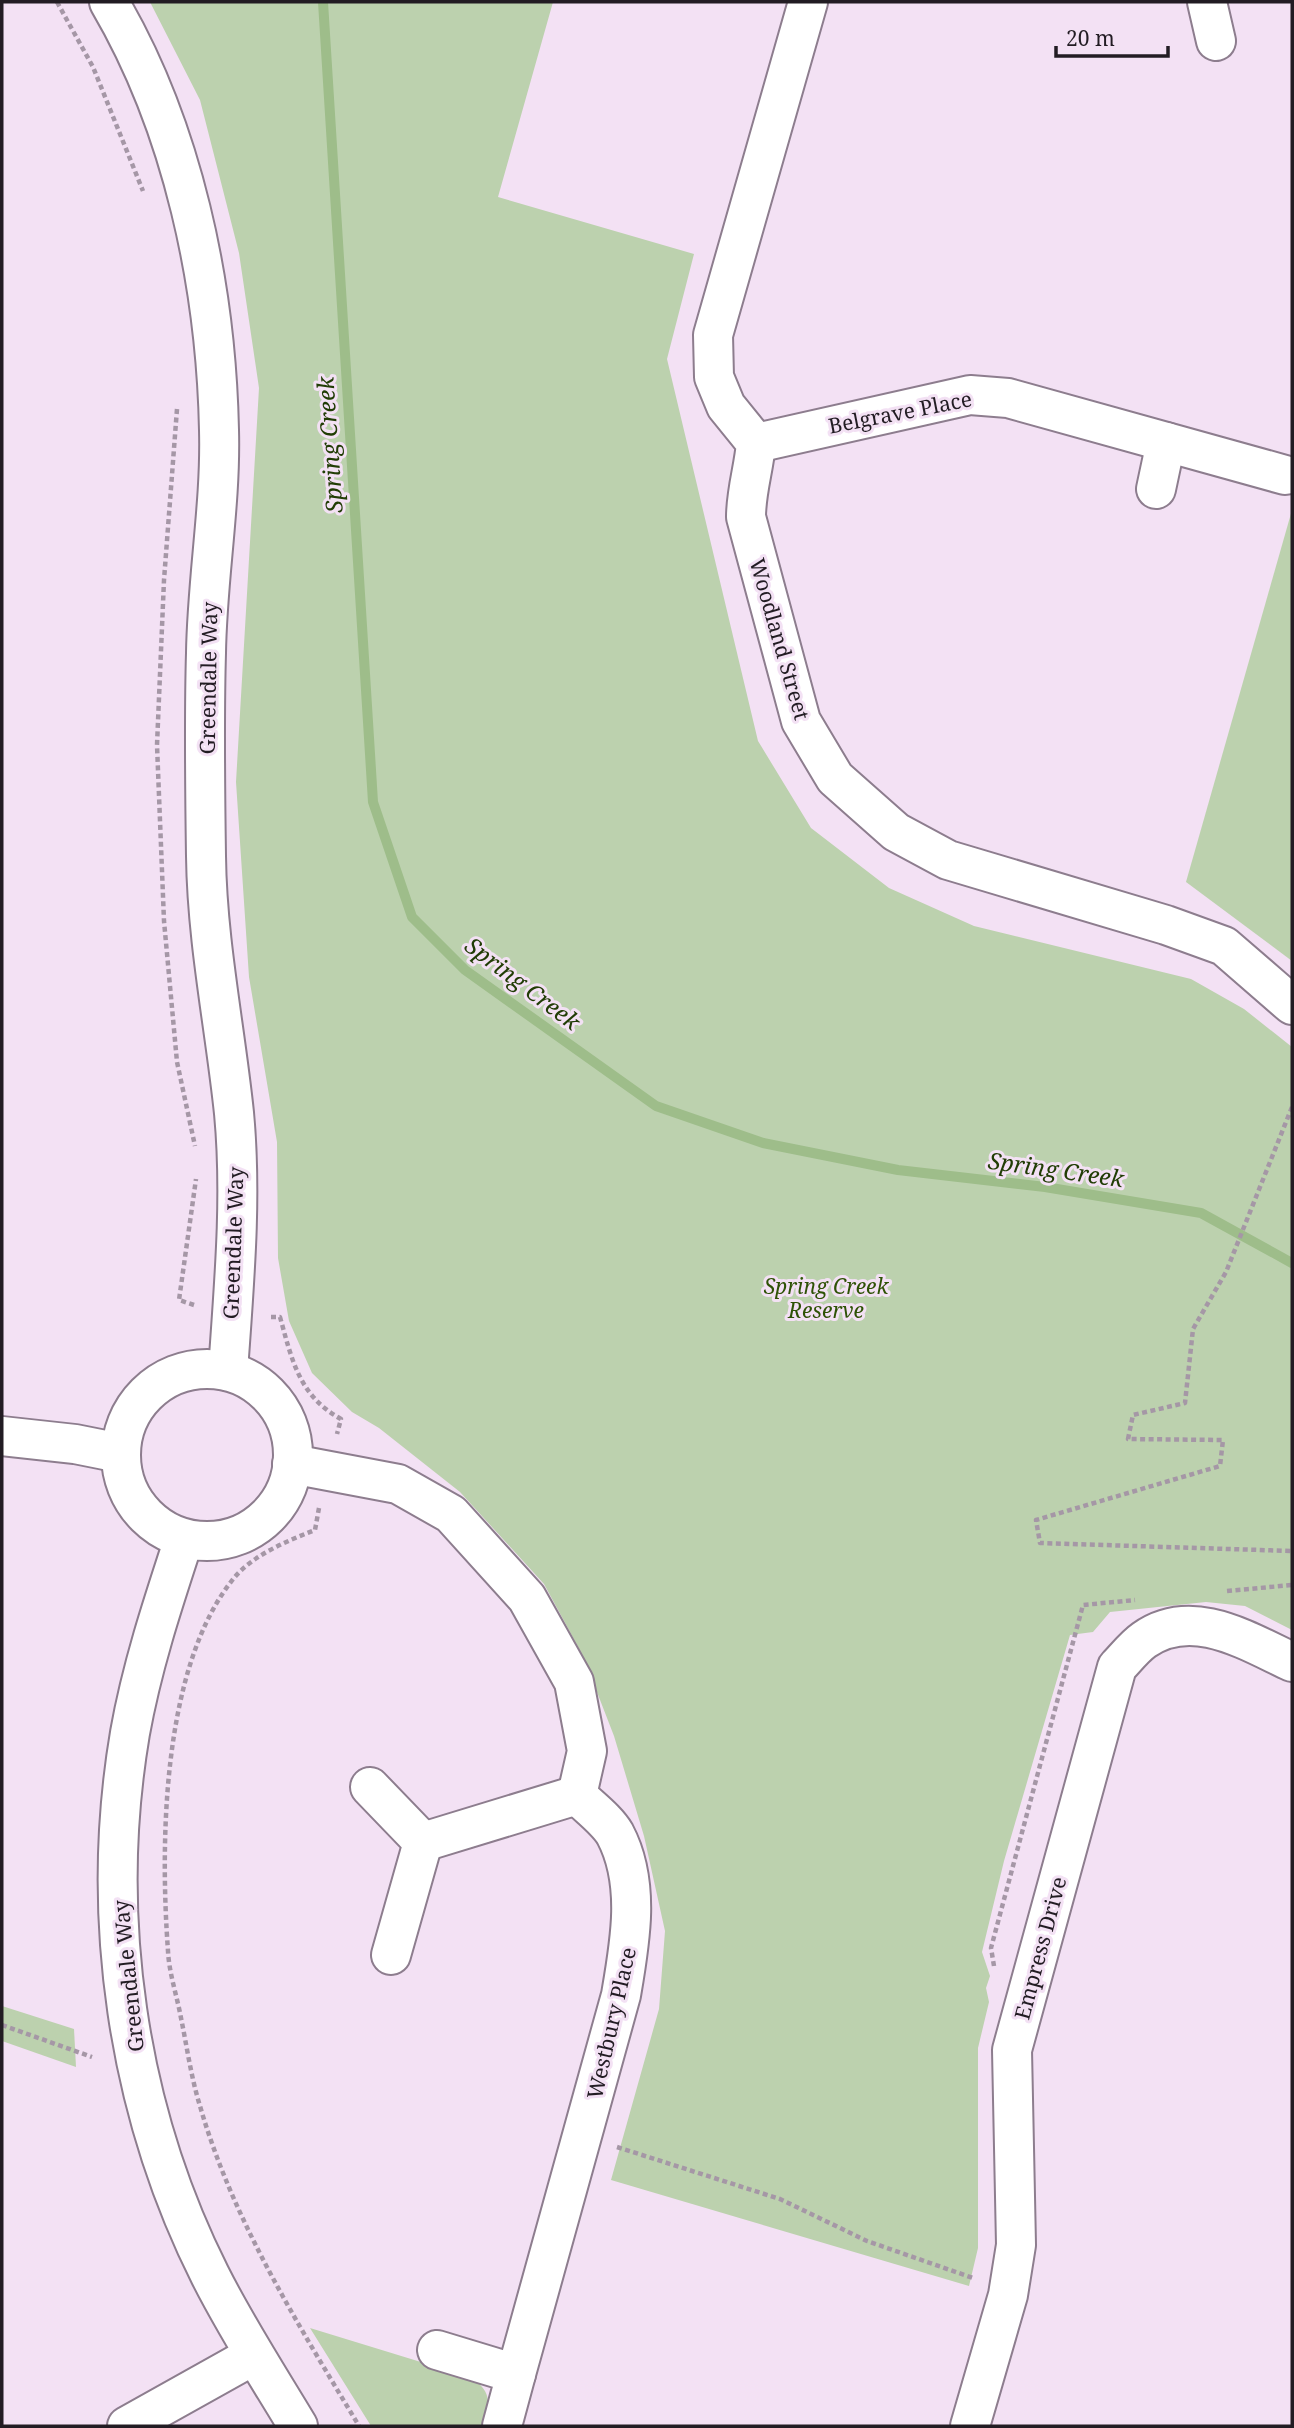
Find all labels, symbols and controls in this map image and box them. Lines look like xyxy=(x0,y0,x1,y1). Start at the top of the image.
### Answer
scale bar xyxy=(1056,14,1168,58)
text: 20 m xyxy=(1066,24,1115,52)
water label: Spring Creek xyxy=(308,375,350,514)
street label: Belgrave Place xyxy=(826,384,974,440)
street label: Woodland Street xyxy=(744,555,816,723)
street label: Greendale Way xyxy=(193,601,223,755)
water label: Spring Creek xyxy=(459,929,588,1037)
water label: Spring Creek xyxy=(986,1144,1127,1194)
street label: Greendale Way xyxy=(216,1166,250,1320)
park label: Spring Creek Reserve xyxy=(764,1272,889,1324)
street label: Empress Drive xyxy=(1008,1874,1072,2022)
street label: Greendale Way xyxy=(106,1899,150,2053)
street label: Westbury Place xyxy=(580,1944,642,2102)

